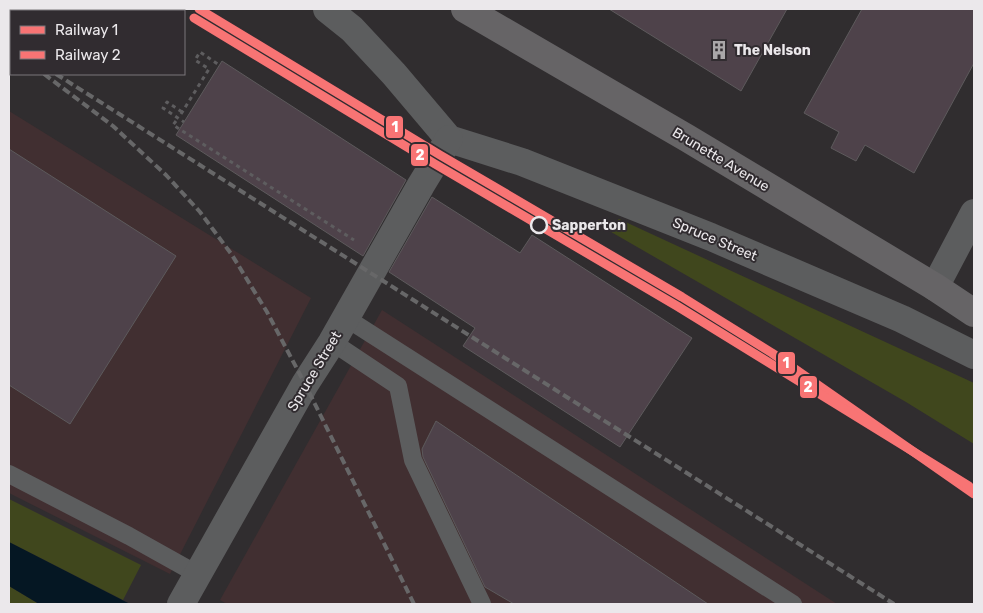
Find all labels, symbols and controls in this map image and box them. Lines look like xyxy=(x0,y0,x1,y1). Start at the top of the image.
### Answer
legend xyxy=(10,10,185,75)
text: Railway 1 xyxy=(55,21,118,39)
building icon: The Nelson xyxy=(708,39,730,61)
place label: The Nelson xyxy=(734,42,811,59)
text: Railway 2 xyxy=(55,46,121,64)
line badge: 1 xyxy=(385,115,404,139)
text: 1 xyxy=(392,119,399,136)
street label: Brunette Avenue xyxy=(669,124,773,195)
line badge: 2 xyxy=(410,143,429,167)
text: 2 xyxy=(415,147,425,164)
street label: Spruce Street xyxy=(670,214,760,265)
marker: Sapperton xyxy=(530,216,548,234)
place label: Sapperton xyxy=(552,217,626,234)
street label: Spruce Street xyxy=(284,328,345,414)
line badge: 1 xyxy=(777,351,796,375)
text: 1 xyxy=(783,355,790,372)
line badge: 2 xyxy=(799,375,818,399)
text: 2 xyxy=(803,379,813,396)

